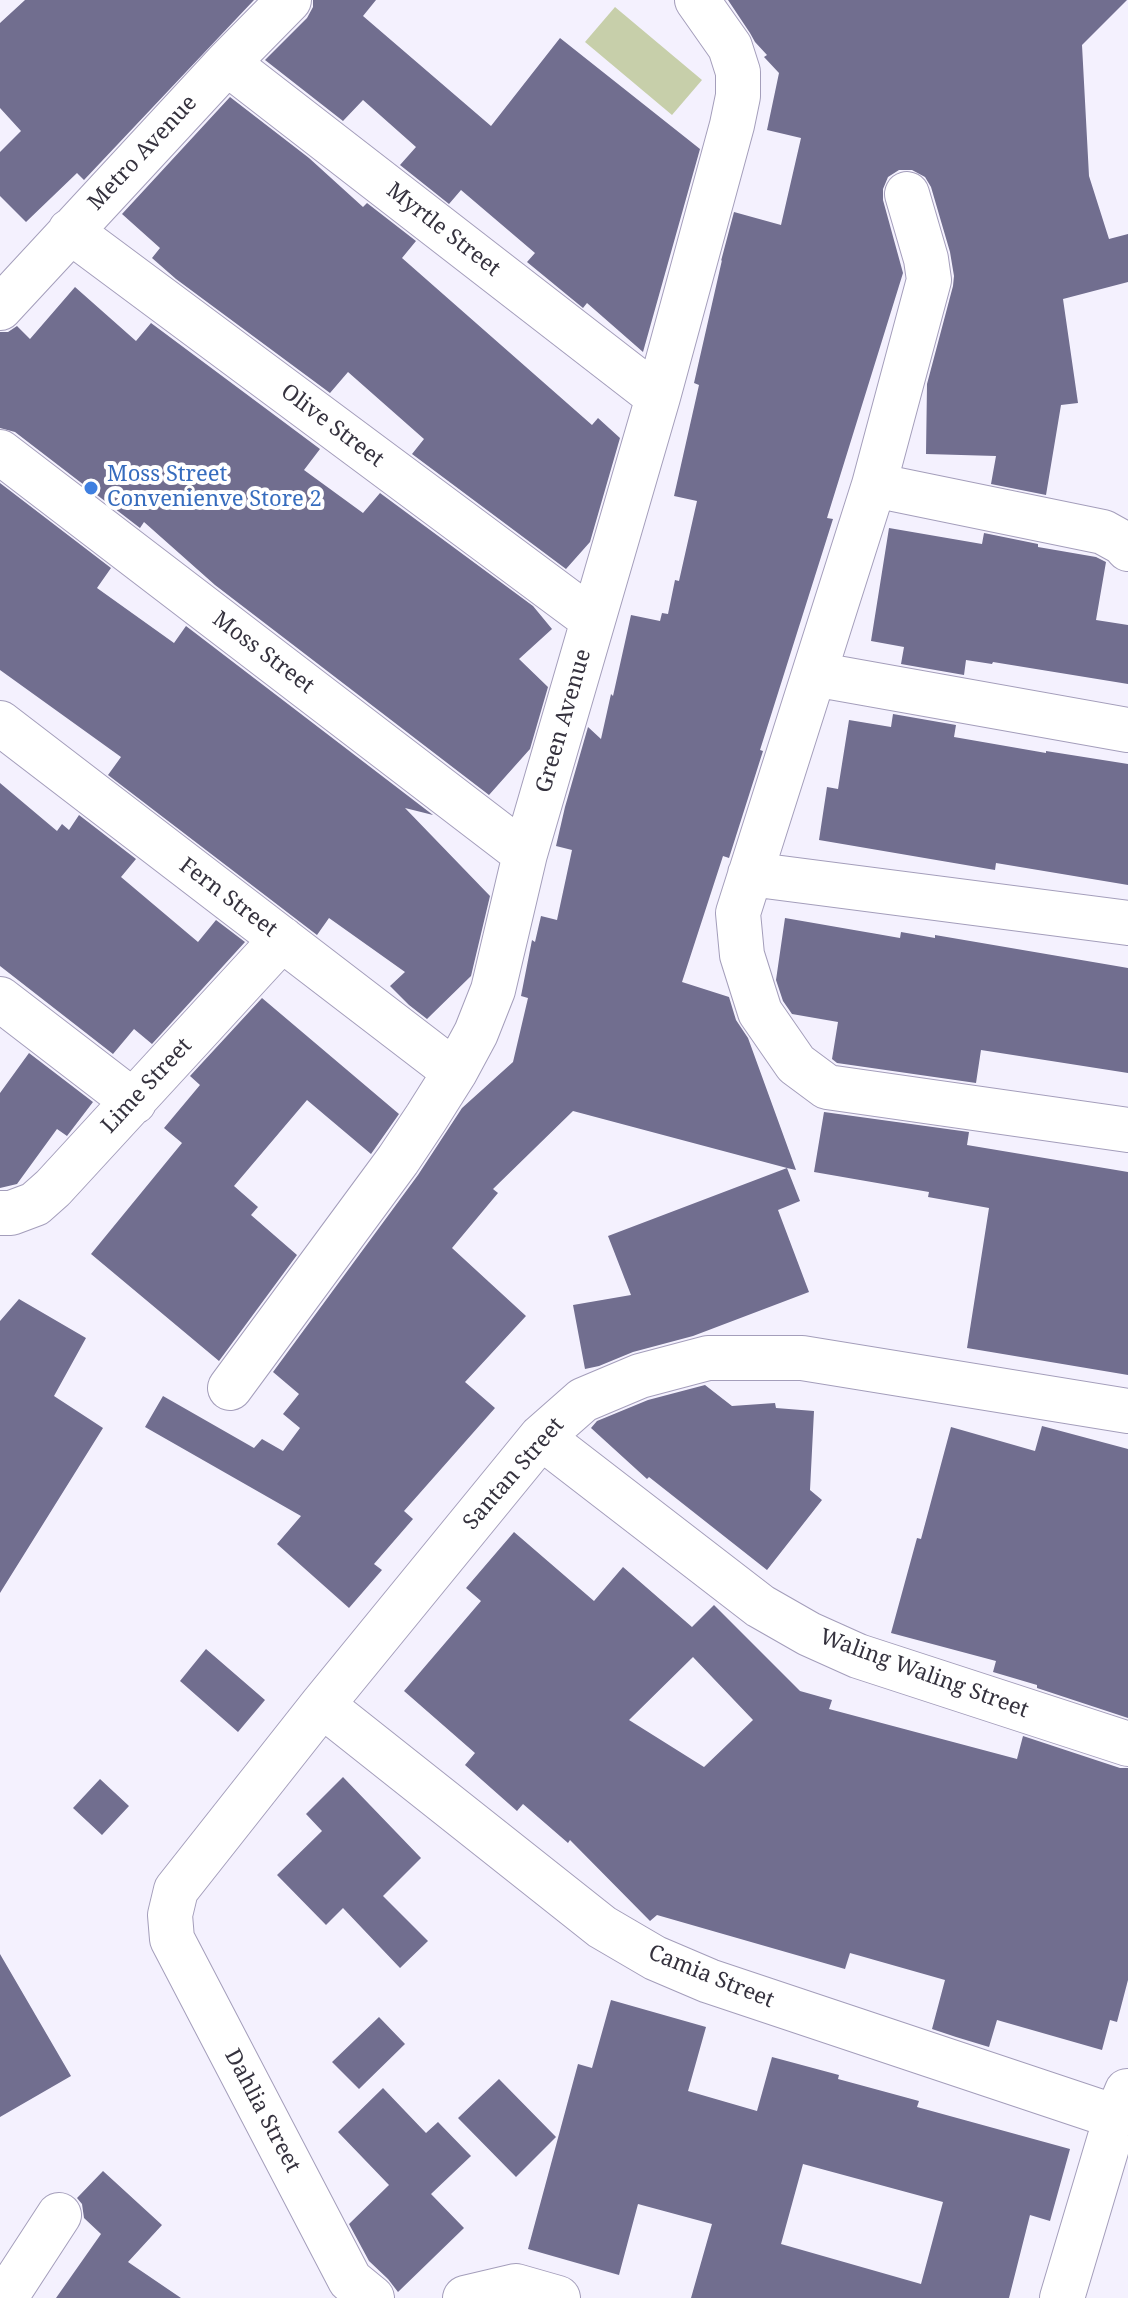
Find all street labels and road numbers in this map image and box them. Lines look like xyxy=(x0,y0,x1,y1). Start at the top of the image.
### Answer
street label: Metro Avenue xyxy=(83,90,203,216)
street label: Myrtle Street xyxy=(381,177,505,283)
street label: Olive Street xyxy=(275,379,389,473)
street label: Moss Street xyxy=(207,606,319,700)
street label: Green Avenue xyxy=(531,646,597,796)
street label: Fern Street xyxy=(174,853,282,943)
street label: Lime Street xyxy=(96,1033,198,1139)
street label: Santan Street xyxy=(458,1413,570,1535)
street label: Waling Waling Street xyxy=(816,1624,1032,1724)
street label: Camia Street xyxy=(644,1940,778,2014)
street label: Dahlia Street xyxy=(218,2045,306,2177)

